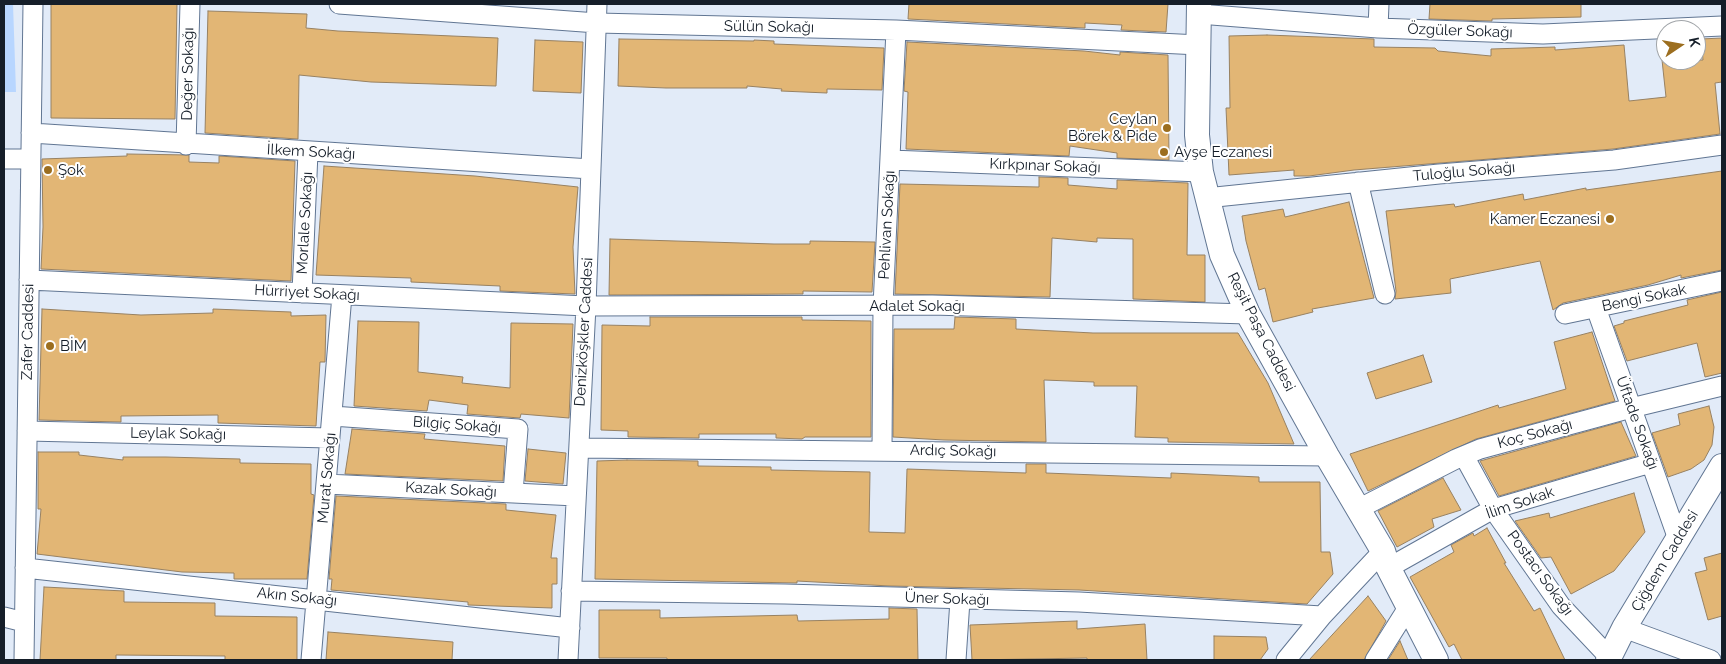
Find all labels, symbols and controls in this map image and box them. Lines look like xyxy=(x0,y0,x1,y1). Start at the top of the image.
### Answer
street label: Sülün Sokağı xyxy=(724,17,814,37)
street label: Özgüler Sokağı xyxy=(1407,20,1513,42)
north arrow xyxy=(1656,20,1706,70)
street label: Değer Sokağı xyxy=(178,27,198,121)
text: K xyxy=(1686,36,1703,48)
place label: Ceylan Börek & Pide xyxy=(1068,110,1157,145)
marker: Ceylan Börek & Pide xyxy=(1161,122,1173,134)
street label: İlkem Sokağı xyxy=(266,141,356,163)
place label: Ayşe Eczanesi xyxy=(1174,143,1272,161)
marker: Ayşe Eczanesi xyxy=(1158,146,1170,158)
street label: Kırkpınar Sokağı xyxy=(989,155,1101,177)
street label: Tuloğlu Sokağı xyxy=(1412,159,1516,185)
place label: Şok xyxy=(58,161,84,179)
marker: Şok xyxy=(42,164,54,176)
street label: Pehlivan Sokağı xyxy=(875,170,899,280)
street label: Morlale Sokağı xyxy=(293,171,317,275)
place label: Kamer Eczanesi xyxy=(1490,210,1600,228)
marker: Kamer Eczanesi xyxy=(1604,213,1616,225)
street label: Denizköşkler Caddesi xyxy=(571,257,597,407)
street label: Reşit Paşa Caddesi xyxy=(1223,270,1299,394)
street label: Bengi Sokak xyxy=(1600,280,1688,316)
street label: Hürriyet Sokağı xyxy=(254,281,360,305)
street label: Zafer Caddesi xyxy=(18,284,38,380)
street label: Adalet Sokağı xyxy=(869,297,965,315)
place label: BİM xyxy=(60,337,87,355)
marker: BİM xyxy=(44,340,56,352)
street label: Üftade Sokağı xyxy=(1612,374,1662,472)
street label: Bilgiç Sokağı xyxy=(412,413,502,437)
street label: Koç Sokağı xyxy=(1496,415,1574,453)
street label: Leylak Sokağı xyxy=(130,424,226,444)
street label: Murat Sokağı xyxy=(314,432,340,524)
street label: Ardıç Sokağı xyxy=(910,441,996,461)
street label: Kazak Sokağı xyxy=(405,479,497,501)
street label: İlim Sokak xyxy=(1484,483,1556,523)
street label: Çiğdem Caddesi xyxy=(1628,507,1702,615)
street label: Postacı Sokağı xyxy=(1503,527,1577,619)
street label: Akın Sokağı xyxy=(256,584,338,610)
street label: Üner Sokağı xyxy=(904,589,990,609)

